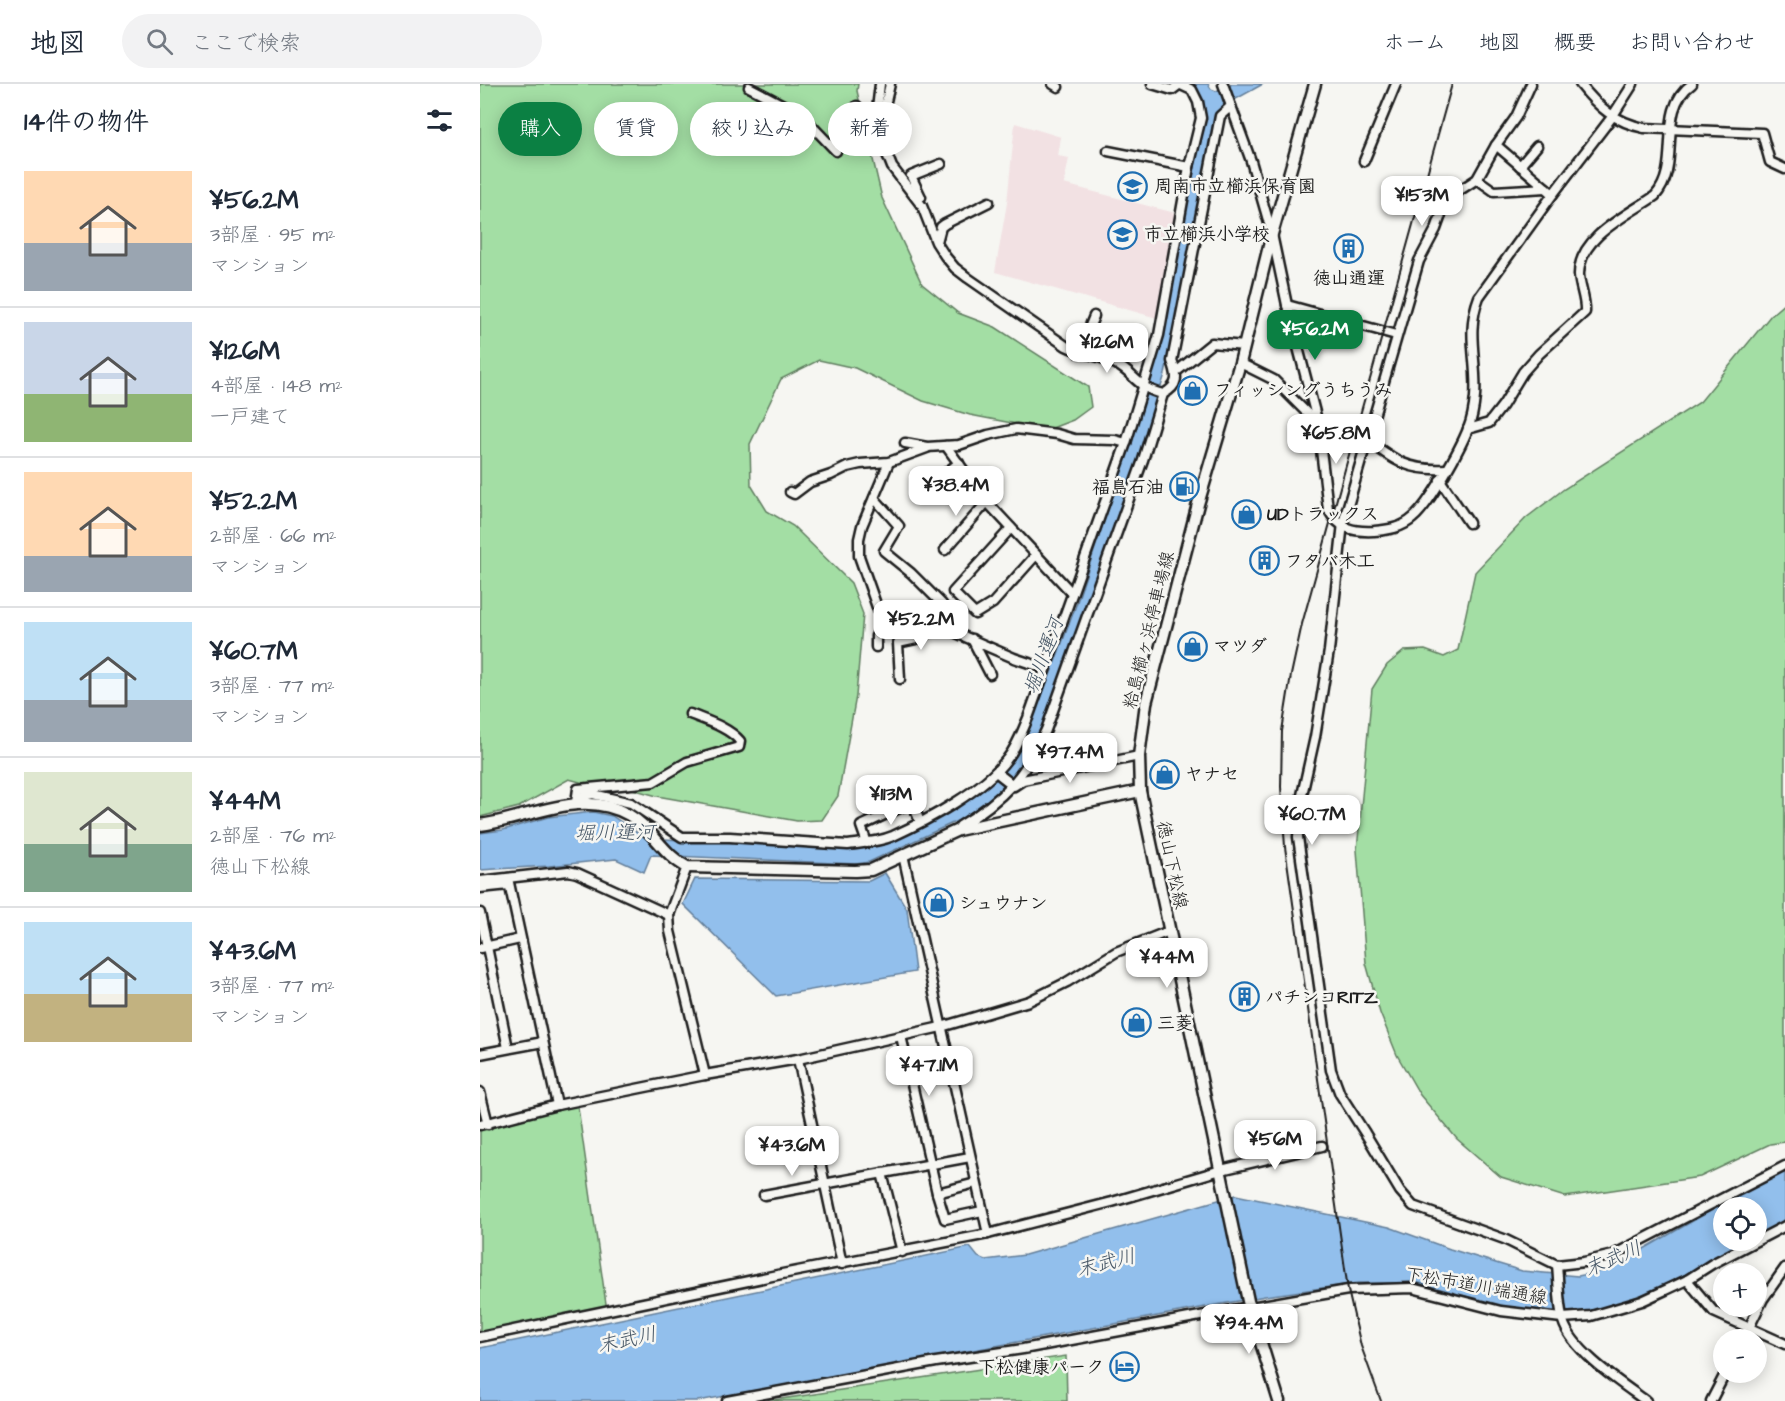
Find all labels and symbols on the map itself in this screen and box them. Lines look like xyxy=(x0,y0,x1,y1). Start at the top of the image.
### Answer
school or university icon: 周南市立櫛浜保育園 xyxy=(1117,170,1149,202)
place label: 周南市立櫛浜保育園 xyxy=(1154,174,1316,199)
pin: ¥153M xyxy=(1380,176,1464,227)
school or university icon: 市立櫛浜小学校 xyxy=(1107,218,1139,250)
place label: 市立櫛浜小学校 xyxy=(1144,222,1270,247)
building icon: 徳山通運 xyxy=(1333,233,1365,265)
place label: 徳山通運 xyxy=(1313,266,1385,291)
pin: ¥56.2M xyxy=(1266,310,1364,361)
pin: ¥126M xyxy=(1065,323,1149,374)
shop icon: フィッシングうちうみ xyxy=(1177,374,1209,406)
place label: フィッシングうちうみ xyxy=(1214,378,1393,403)
pin: ¥65.8M xyxy=(1287,414,1385,465)
pin: ¥38.4M xyxy=(907,466,1005,517)
fuel station icon: 福島石油 xyxy=(1169,471,1201,503)
place label: 福島石油 xyxy=(1092,475,1164,500)
shop icon: UDトラックス xyxy=(1230,498,1262,530)
place label: UDトラックス xyxy=(1267,502,1379,527)
building icon: フタバ木工 xyxy=(1248,545,1280,577)
street label: 粭島櫛ヶ浜停車場線 xyxy=(1117,548,1181,712)
place label: フタバ木工 xyxy=(1285,549,1375,574)
pin: ¥52.2M xyxy=(872,600,970,651)
water label: 堀川運河 xyxy=(1017,611,1072,698)
shop icon: マツダ xyxy=(1176,630,1208,662)
place label: マツダ xyxy=(1213,634,1267,659)
pin: ¥97.4M xyxy=(1021,733,1119,784)
shop icon: ヤナセ xyxy=(1148,758,1180,790)
place label: ヤナセ xyxy=(1185,762,1239,787)
pin: ¥113M xyxy=(849,775,933,826)
pin: ¥60.7M xyxy=(1263,795,1361,846)
water label: 堀川運河 xyxy=(575,818,658,848)
street label: 徳山下松線 xyxy=(1150,818,1194,912)
shop icon: シュウナン xyxy=(922,887,954,919)
place label: シュウナン xyxy=(959,891,1048,916)
pin: ¥44M xyxy=(1131,938,1203,989)
building icon: パチンコRITZ xyxy=(1228,981,1260,1013)
place label: パチンコRITZ xyxy=(1265,985,1378,1010)
shop icon: 三菱 xyxy=(1120,1007,1152,1039)
place label: 三菱 xyxy=(1157,1011,1193,1036)
pin: ¥47.1M xyxy=(880,1046,978,1097)
pin: ¥56M xyxy=(1239,1120,1311,1171)
pin: ¥43.6M xyxy=(743,1126,841,1177)
water label: 末武川 xyxy=(1580,1234,1646,1284)
water label: 末武川 xyxy=(1074,1242,1138,1284)
street label: 下松市道川端通線 xyxy=(1403,1261,1549,1311)
pin: ¥94.4M xyxy=(1200,1304,1298,1355)
water label: 末武川 xyxy=(595,1320,659,1360)
hotel icon: 下松健康パーク xyxy=(1109,1351,1141,1383)
place label: 下松健康パーク xyxy=(978,1355,1104,1380)

